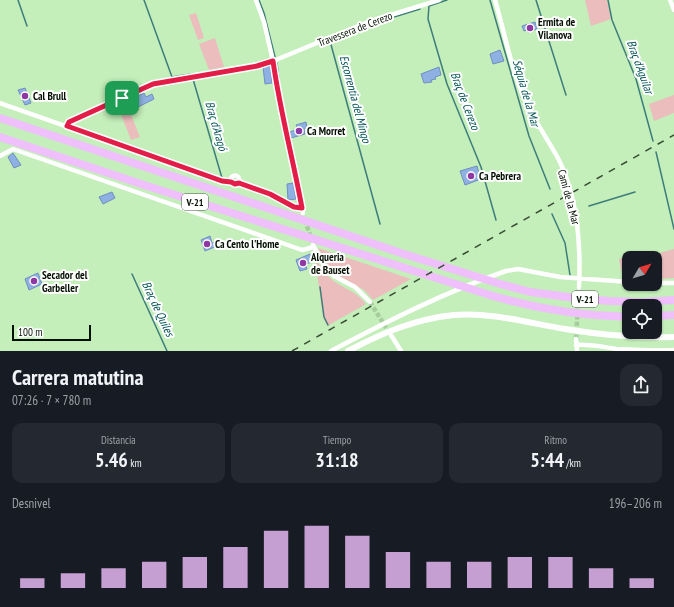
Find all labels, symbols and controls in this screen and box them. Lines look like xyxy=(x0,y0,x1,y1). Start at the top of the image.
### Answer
street label: Travessera de Cerezo xyxy=(316,8,395,50)
place label: Ermita de Vilanova xyxy=(537,15,576,42)
marker: Ermita de Vilanova xyxy=(525,23,535,33)
water label: Braç d'Aguilar xyxy=(624,38,658,97)
water label: Escorrentia del Mingo xyxy=(337,54,375,145)
water label: Séquia de la Mar xyxy=(510,58,544,130)
water label: Braç de Cerezo xyxy=(448,70,484,133)
pin xyxy=(105,81,139,115)
icon: arrive xyxy=(111,87,133,109)
place label: Cal Brull xyxy=(33,89,67,103)
marker: Cal Brull xyxy=(20,91,30,101)
water label: Braç d'Aragó xyxy=(202,99,231,153)
place label: Ca Morret xyxy=(307,124,346,138)
marker: Ca Morret xyxy=(294,126,304,136)
street label: Camí de la Mar xyxy=(555,168,583,226)
place label: Ca Pebrera xyxy=(479,169,521,183)
marker: Ca Pebrera xyxy=(466,171,476,181)
road number: V-21 xyxy=(182,194,208,210)
place label: Ca Cento l'Home xyxy=(215,237,279,251)
marker: Ca Cento l'Home xyxy=(202,239,212,249)
place label: Alqueria de Bauset xyxy=(310,250,350,277)
north arrow xyxy=(622,251,662,291)
map controls xyxy=(622,251,662,339)
marker: Alqueria de Bauset xyxy=(298,258,308,268)
place label: Secador del Garbeller xyxy=(42,268,88,295)
marker: Secador del Garbeller xyxy=(29,276,39,286)
water label: Braç de Quiles xyxy=(139,279,179,341)
road number: V-21 xyxy=(572,291,598,307)
button: locate xyxy=(622,299,662,339)
scale bar xyxy=(12,323,91,342)
text: 100 m xyxy=(18,325,42,339)
text: Carrera matutina xyxy=(12,363,144,391)
button: share xyxy=(620,364,662,406)
text: 07:26 · 7 × 780 m xyxy=(12,392,91,409)
text: Distancia xyxy=(101,433,136,447)
text: Tiempo xyxy=(323,433,351,447)
text: Ritmo xyxy=(544,433,567,447)
text: 5.46 xyxy=(95,447,128,473)
text: 31:18 xyxy=(315,447,359,473)
text: 5:44 xyxy=(530,447,564,473)
text: km xyxy=(128,456,142,470)
text: /km xyxy=(564,456,581,470)
text: Desnivel xyxy=(12,495,51,512)
text: 196–206 m xyxy=(609,495,662,512)

